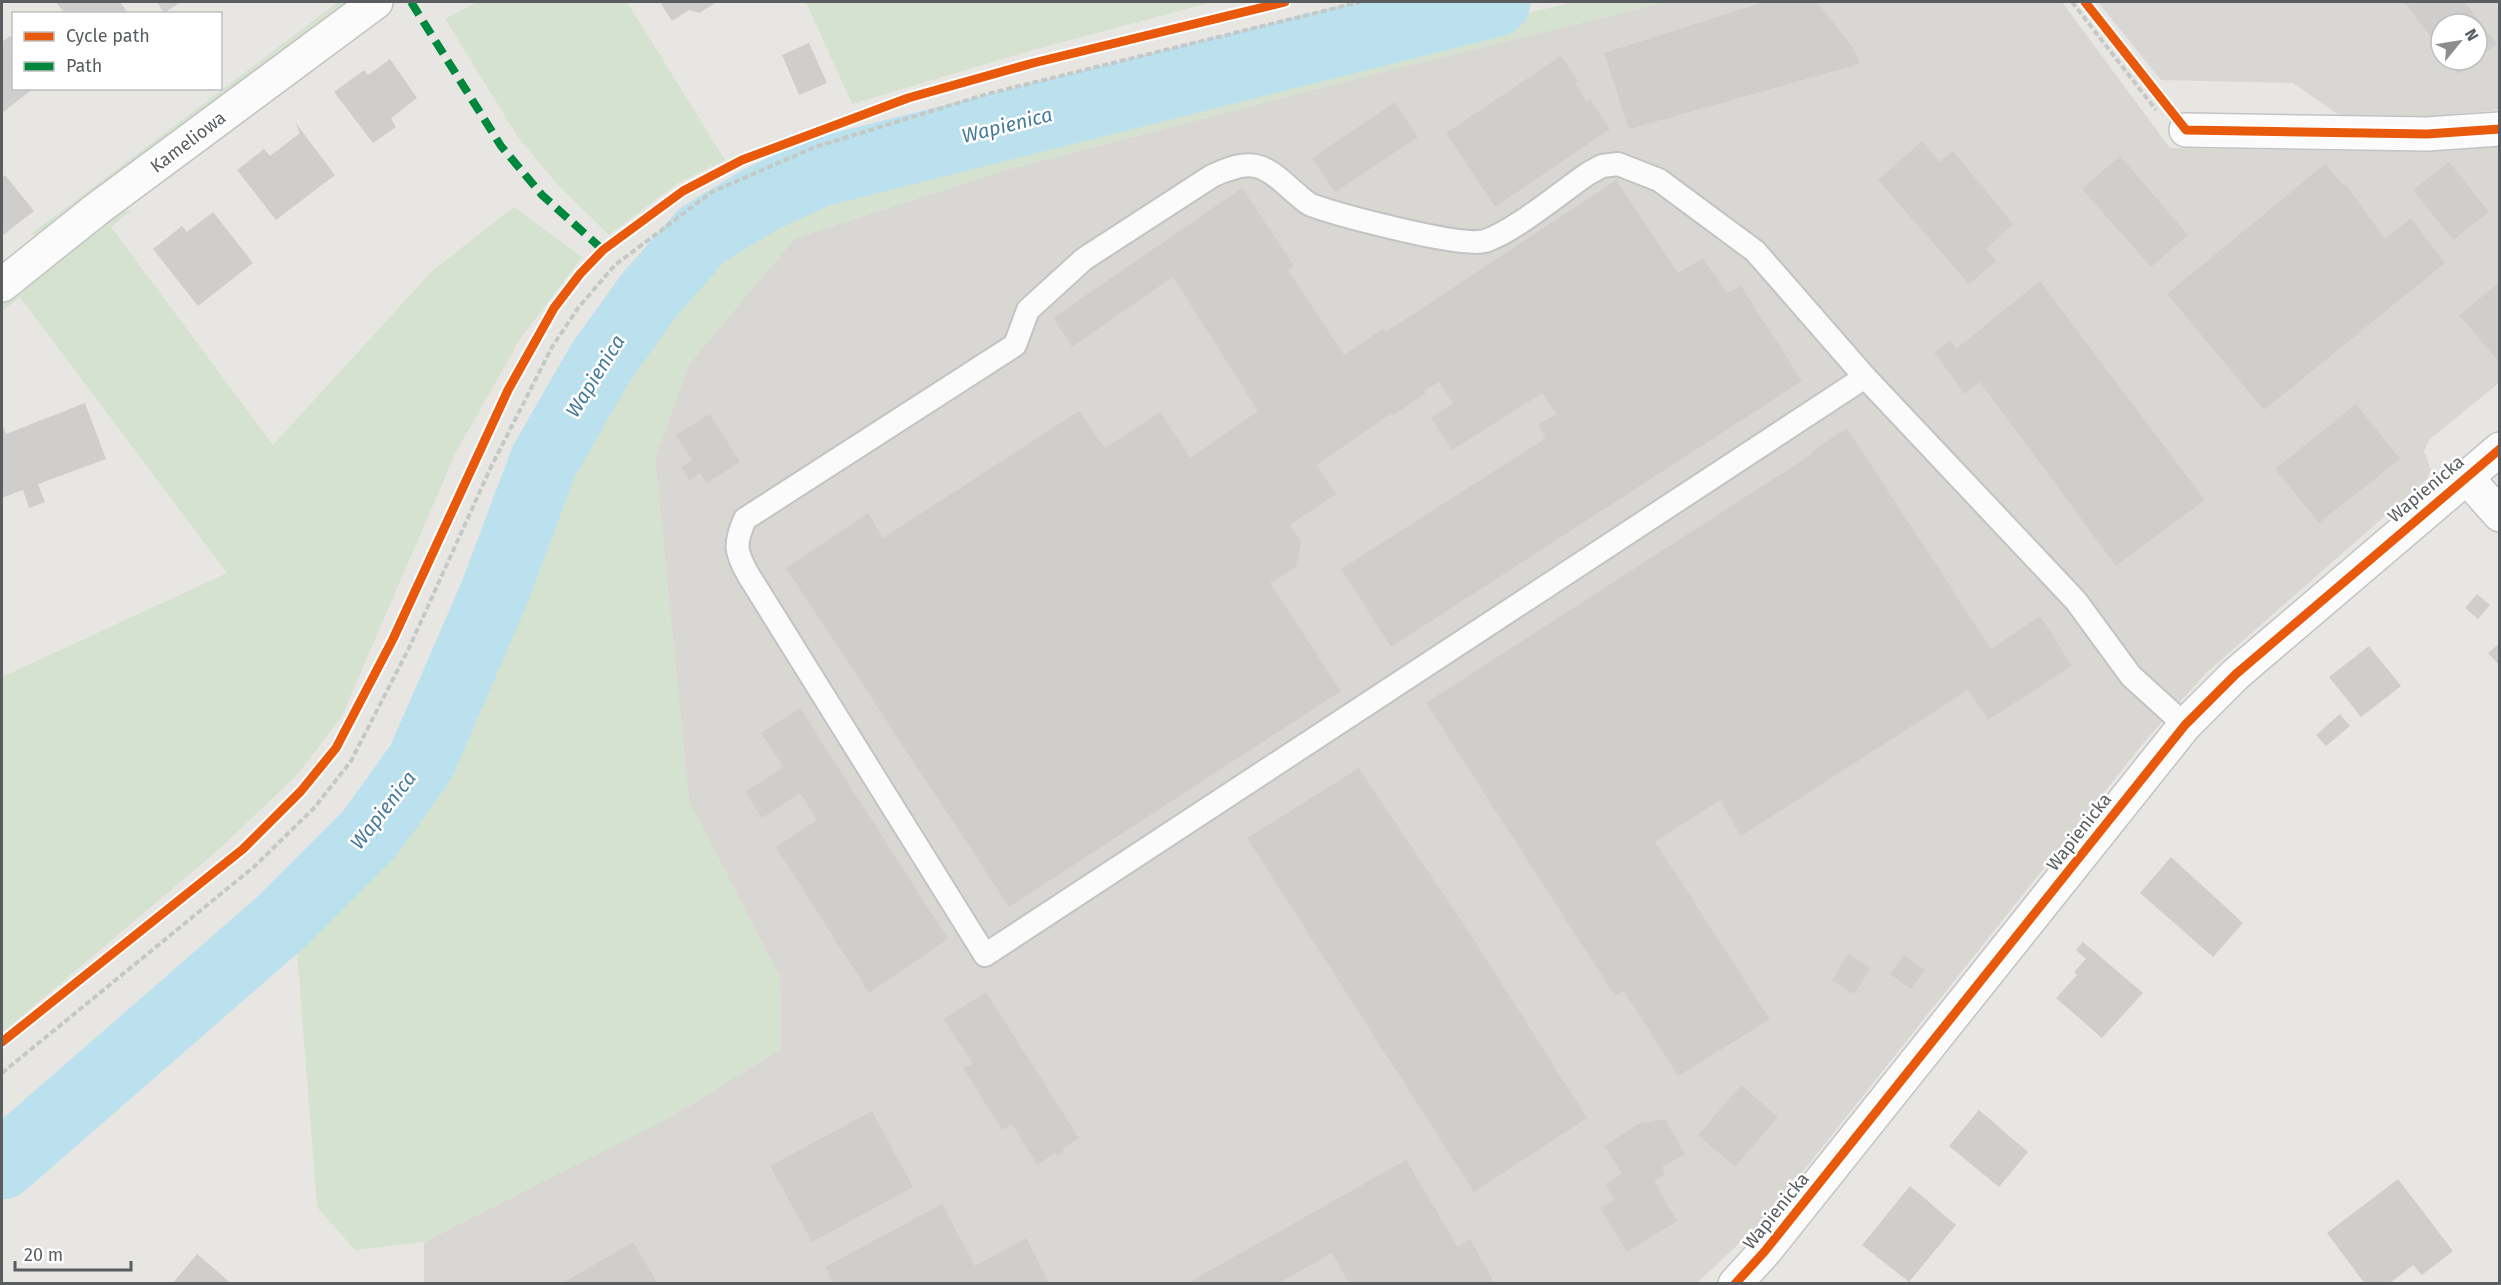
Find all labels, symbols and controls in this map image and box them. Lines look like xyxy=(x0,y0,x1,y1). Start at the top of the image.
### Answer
legend xyxy=(12,12,222,90)
north arrow xyxy=(2429,12,2489,72)
text: Cycle path xyxy=(66,25,150,47)
text: N xyxy=(2461,25,2482,44)
text: Path xyxy=(66,55,102,77)
water label: Wapienica xyxy=(959,102,1055,148)
street label: Kameliowa xyxy=(146,106,230,178)
water label: Wapienica xyxy=(560,330,630,422)
street label: Wapienicka xyxy=(2383,451,2469,527)
water label: Wapienica xyxy=(345,766,421,854)
street label: Wapienicka xyxy=(2042,789,2116,875)
street label: Wapienicka xyxy=(1738,1168,1814,1254)
scale bar xyxy=(15,1234,130,1272)
text: 20 m xyxy=(24,1244,63,1266)

